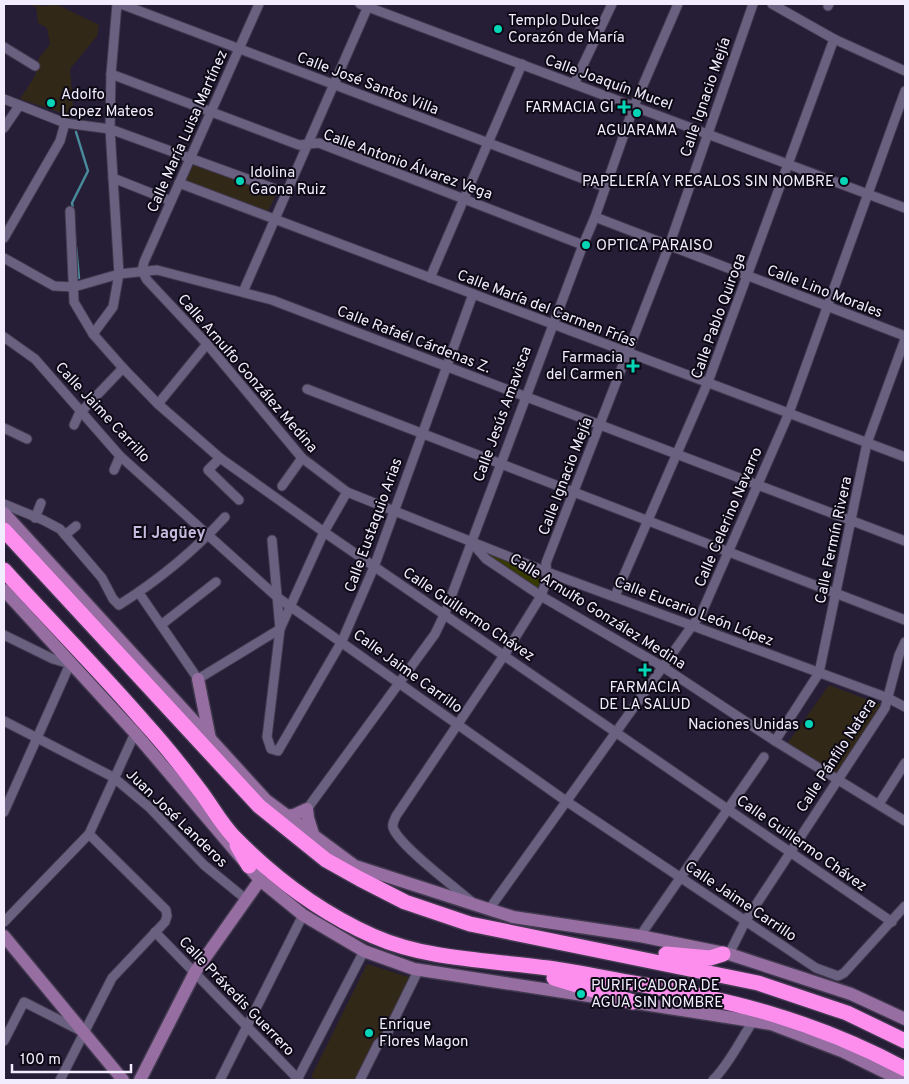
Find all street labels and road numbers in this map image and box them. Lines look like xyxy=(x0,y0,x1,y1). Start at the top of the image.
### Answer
street label: Calle Ignacio Mejía xyxy=(677,35,736,160)
street label: Calle María Luisa Martínez xyxy=(144,47,233,216)
street label: Calle José Santos Villa xyxy=(294,49,441,120)
street label: Calle Joaquín Mucel xyxy=(542,51,675,115)
street label: Calle Antonio Álvarez Vega xyxy=(320,125,495,205)
street label: Calle Pablo Quiroga xyxy=(688,251,751,382)
street label: Calle Lino Morales xyxy=(764,262,885,323)
street label: Calle María del Carmen Frías xyxy=(454,266,639,352)
street label: Calle Arnulfo González Medina xyxy=(173,291,321,457)
street label: Calle Rafaél Cárdenas Z. xyxy=(334,302,493,379)
street label: Calle Jesús Amavisca xyxy=(470,344,537,485)
street label: Calle Jaime Carrillo xyxy=(50,359,153,467)
street label: Calle Ignacio Mejía xyxy=(535,415,598,538)
street label: Calle Celerino Navarro xyxy=(691,445,767,590)
street label: Calle Eustaquio Arias xyxy=(341,456,408,595)
street label: Calle Fermín Rivera xyxy=(812,475,857,606)
street label: Calle Arnulfo González Medina xyxy=(506,550,689,674)
street label: Calle Guillermo Chávez xyxy=(399,564,538,666)
street label: Calle Eucario León López xyxy=(611,573,776,652)
street label: Calle Jaime Carrillo xyxy=(349,626,466,718)
street label: Calle Pánfilo Natera xyxy=(793,695,881,817)
street label: Juan José Landeros xyxy=(121,766,231,873)
street label: Calle Guillermo Chávez xyxy=(732,792,870,897)
street label: Calle Jaime Carrillo xyxy=(681,858,800,947)
street label: Calle Práxedis Guerrero xyxy=(174,933,298,1061)

